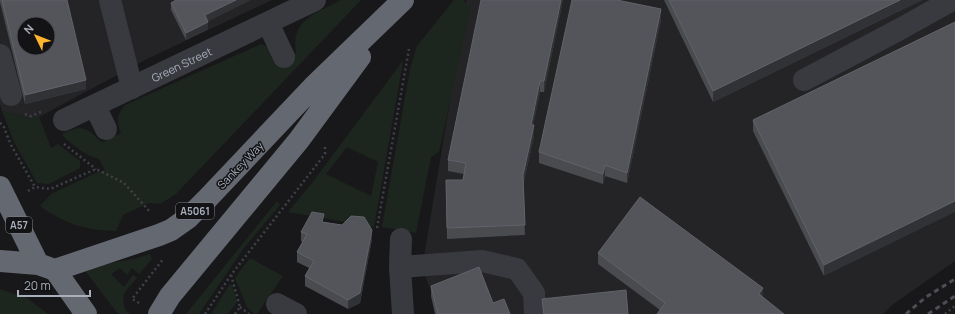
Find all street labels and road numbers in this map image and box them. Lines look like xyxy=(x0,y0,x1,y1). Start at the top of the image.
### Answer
street label: Green Street xyxy=(149,43,214,85)
street label: Sankey Way xyxy=(214,138,267,192)
road number: A5061 xyxy=(176,203,214,219)
road number: A57 xyxy=(6,217,32,233)

